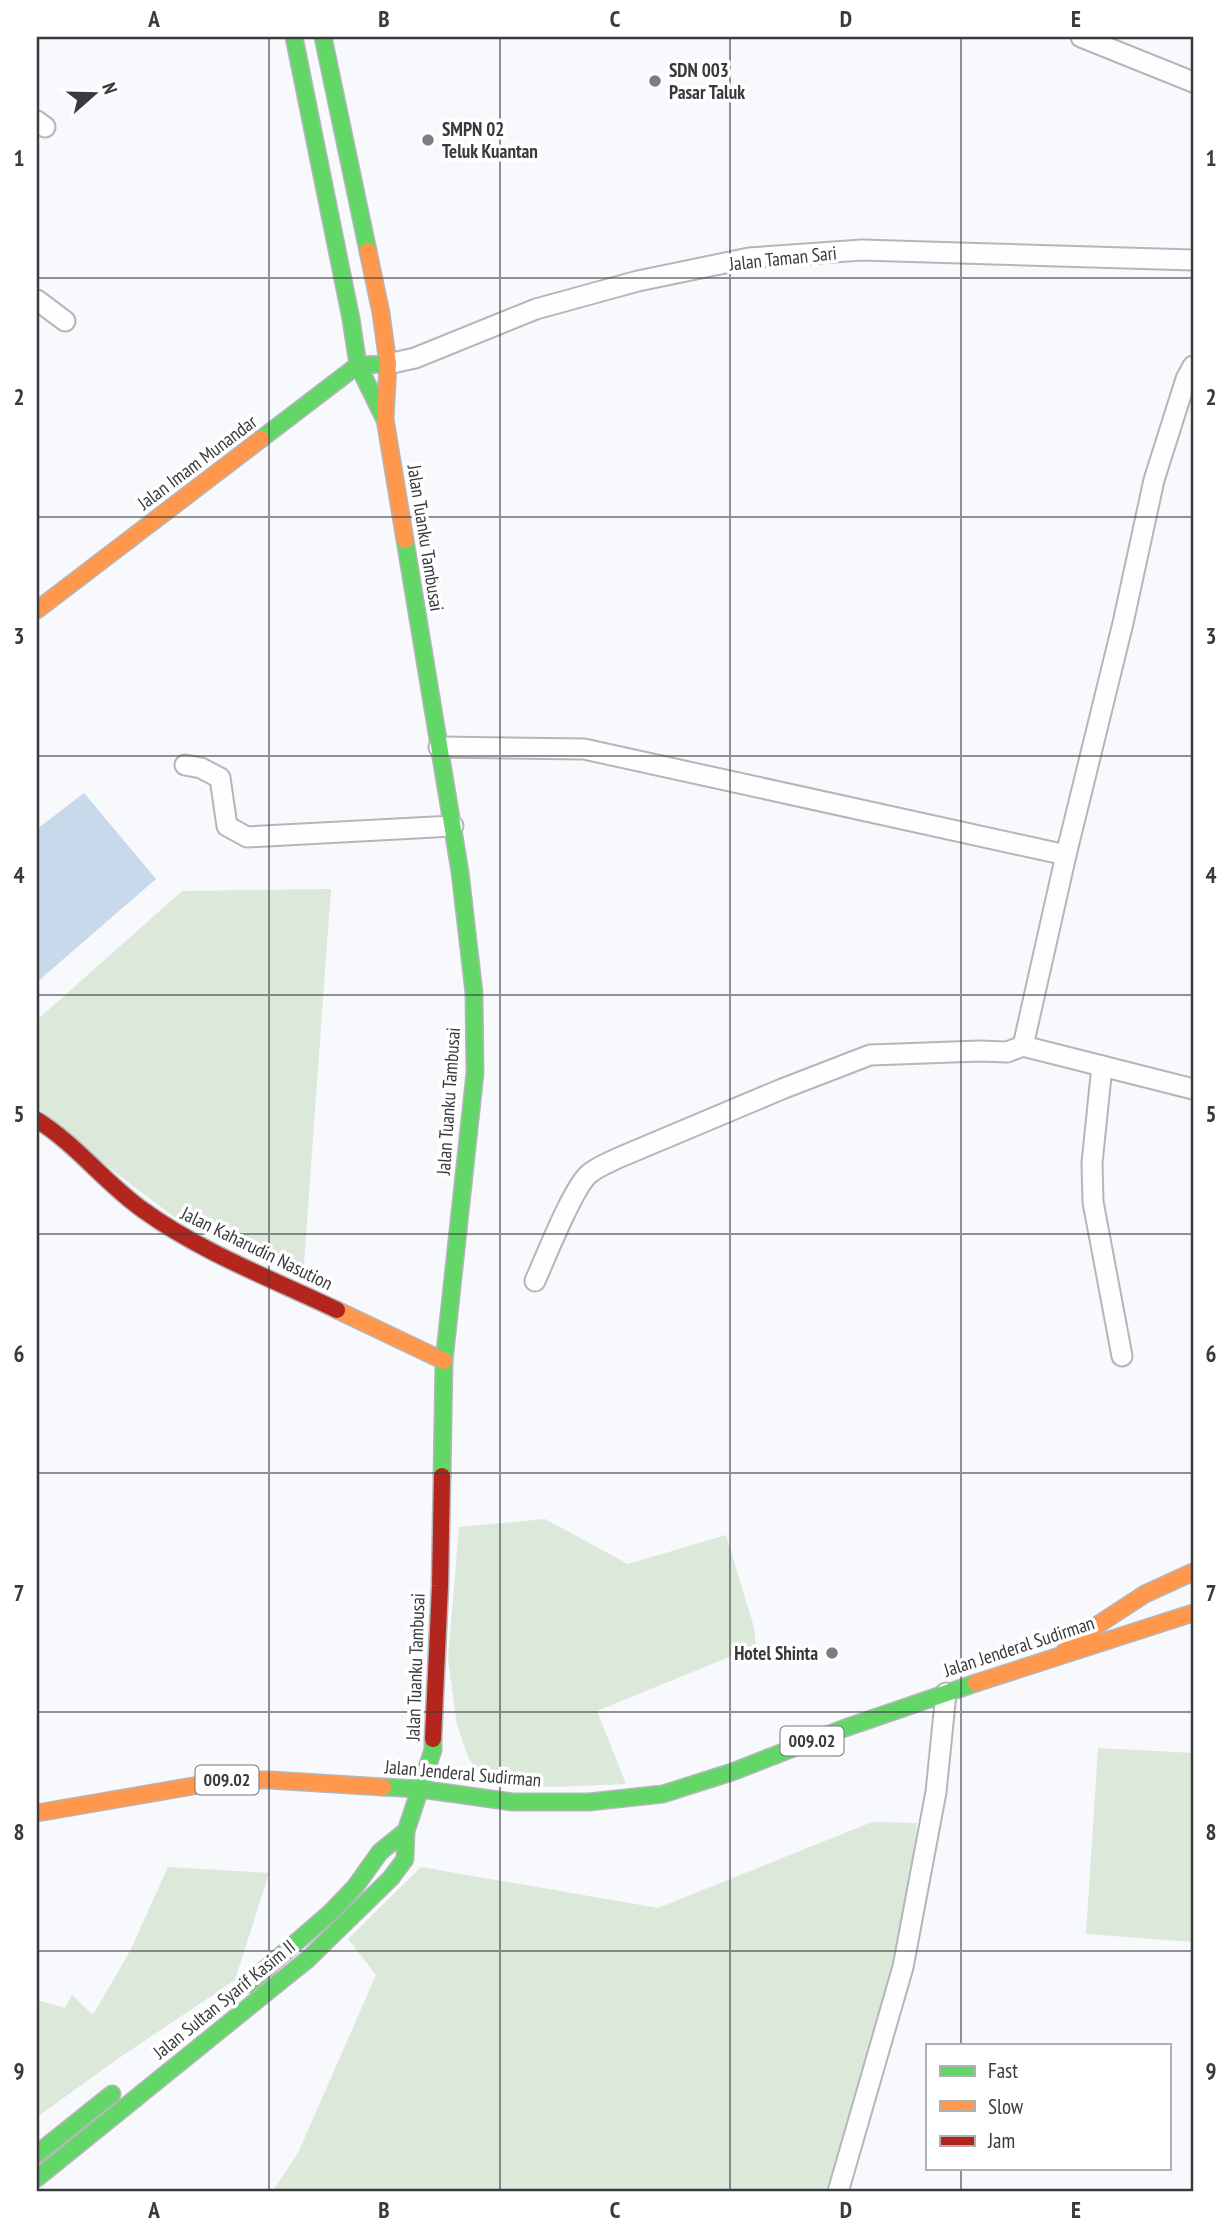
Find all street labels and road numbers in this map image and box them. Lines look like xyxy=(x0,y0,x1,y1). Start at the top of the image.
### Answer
street label: Jalan Taman Sari xyxy=(727,240,838,276)
street label: Jalan Imam Munandar xyxy=(132,409,262,515)
street label: Jalan Tuanku Tambusai xyxy=(402,462,449,613)
street label: Jalan Tuanku Tambusai xyxy=(431,1026,465,1177)
street label: Jalan Kaharudin Nasution xyxy=(176,1200,337,1295)
street label: Jalan Tuanku Tambusai xyxy=(400,1593,430,1742)
street label: Jalan Jenderal Sudirman xyxy=(940,1610,1097,1682)
road number: 009.02 xyxy=(780,1726,844,1756)
street label: Jalan Jenderal Sudirman xyxy=(383,1754,542,1792)
road number: 009.02 xyxy=(196,1765,258,1794)
street label: Jalan Sultan Syarif Kasim II xyxy=(147,1934,300,2064)

